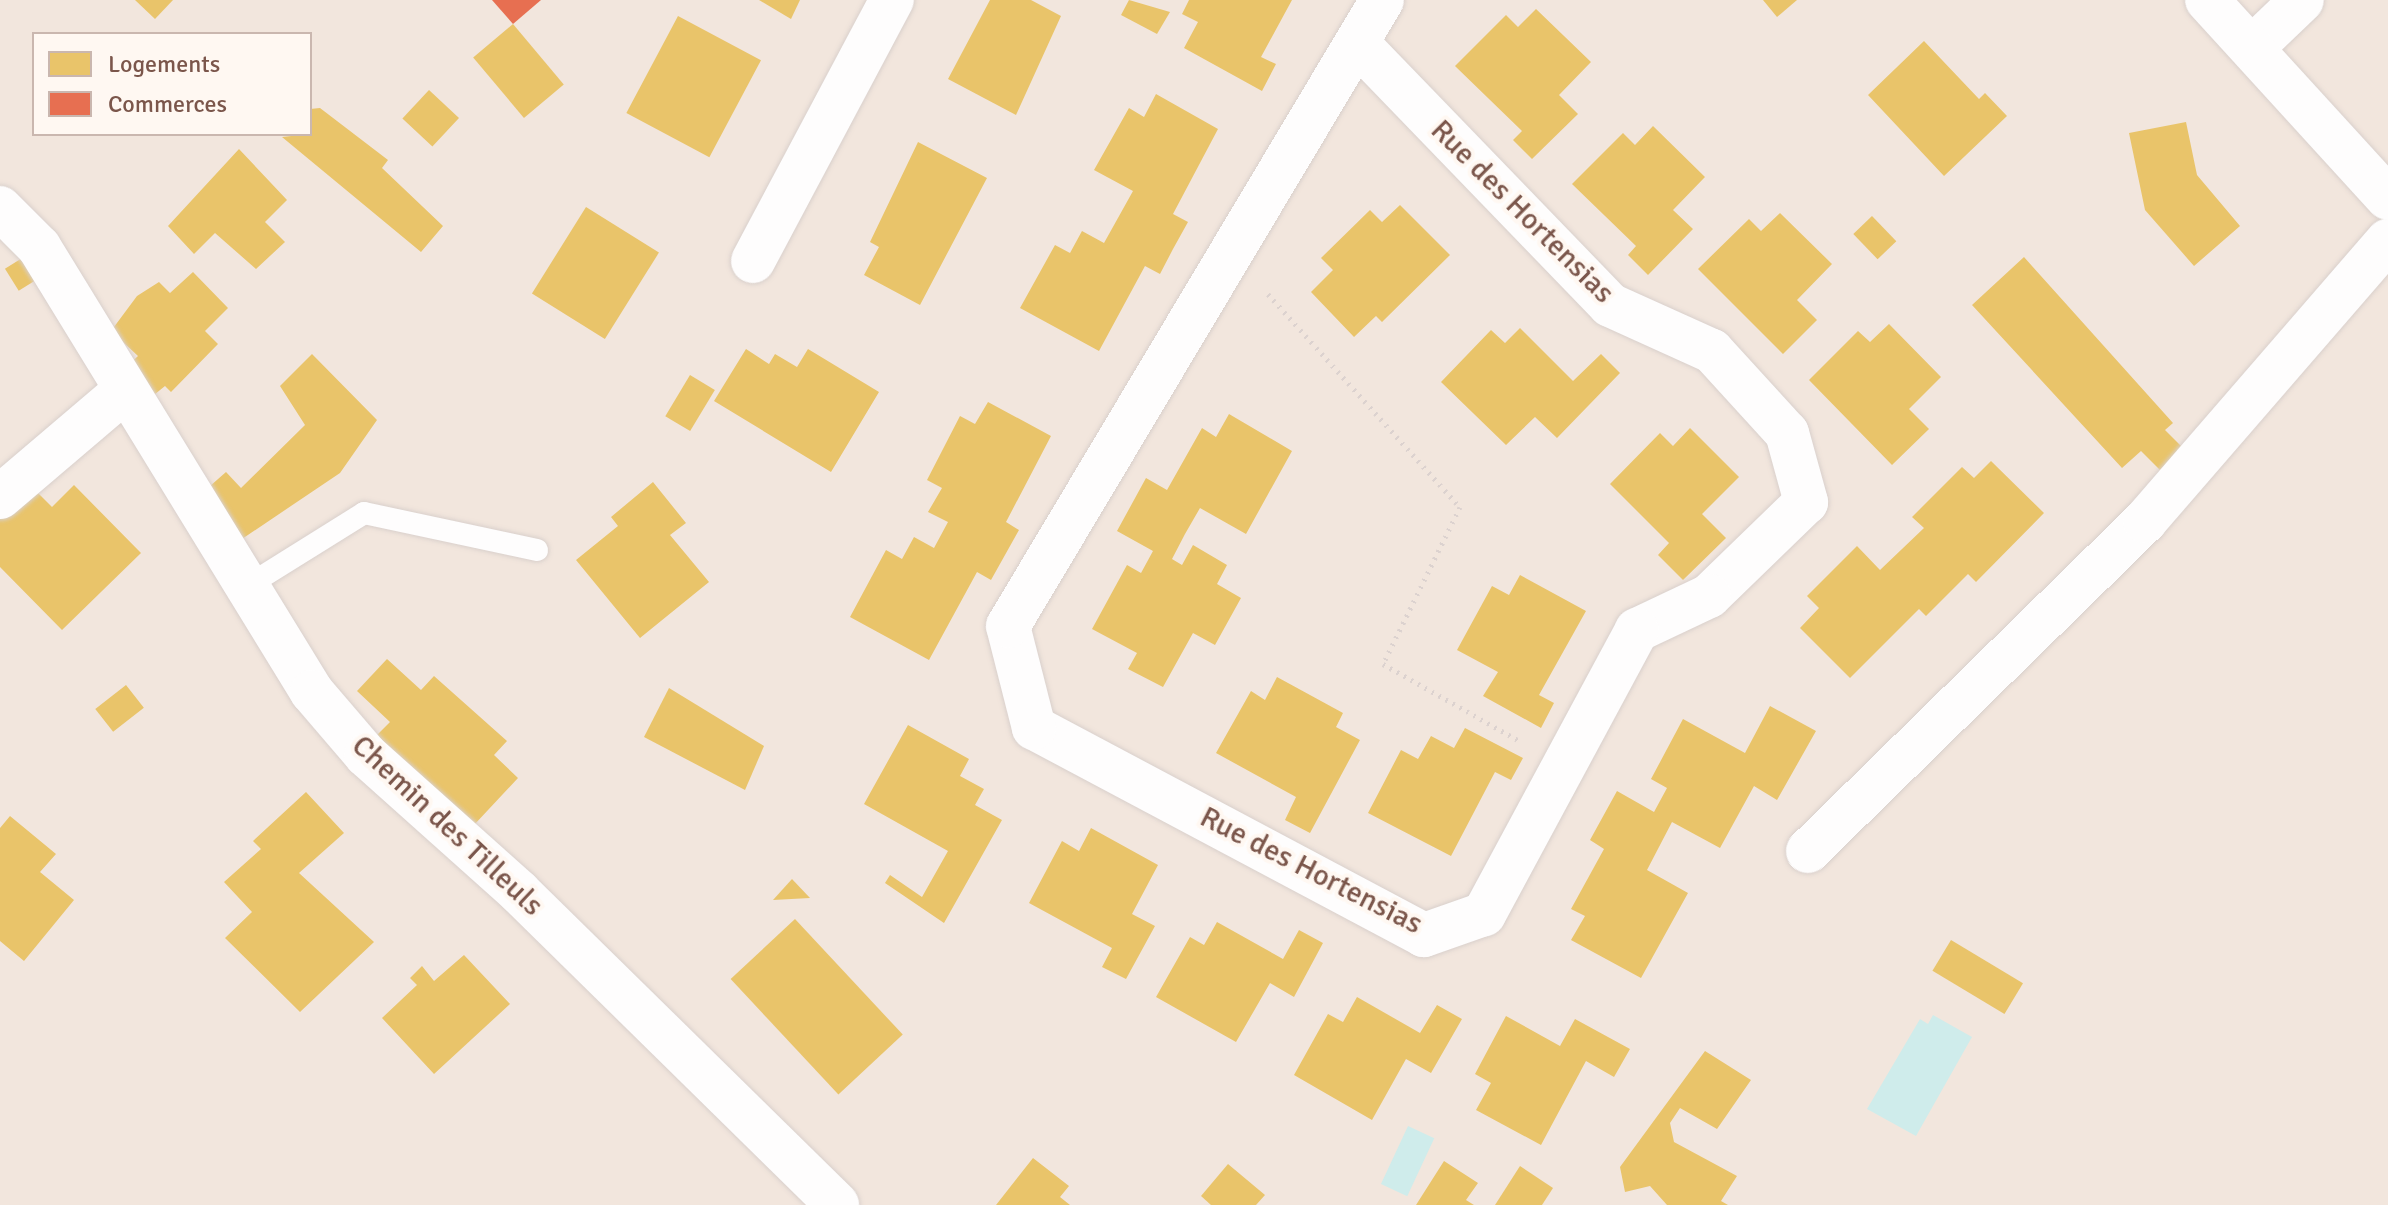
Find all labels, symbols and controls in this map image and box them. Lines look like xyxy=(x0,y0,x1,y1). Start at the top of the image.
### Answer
legend xyxy=(32,32,312,136)
text: Logements xyxy=(108,49,220,79)
text: Commerces xyxy=(108,89,227,119)
street label: Rue des Hortensias xyxy=(1423,113,1621,311)
street label: Chemin des Tilleuls xyxy=(344,728,550,924)
street label: Rue des Hortensias xyxy=(1194,799,1428,943)

